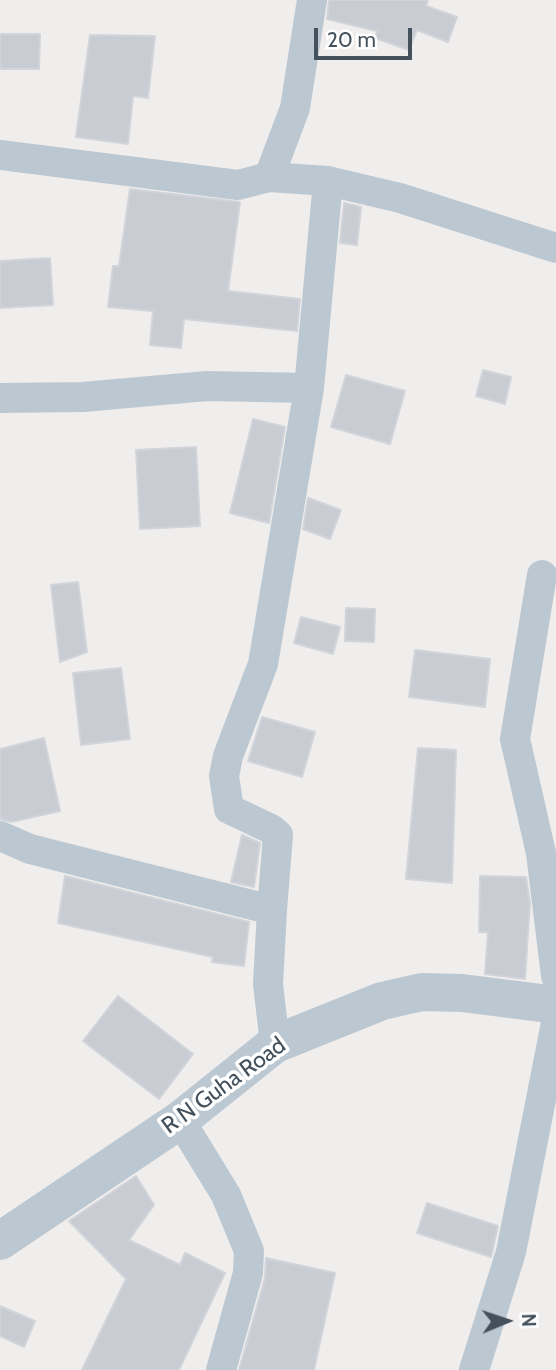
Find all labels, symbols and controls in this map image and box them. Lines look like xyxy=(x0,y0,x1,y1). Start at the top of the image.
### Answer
scale bar xyxy=(318,14,416,58)
text: 20 m xyxy=(327,27,376,52)
street label: R N Guha Road xyxy=(157,1032,291,1140)
north arrow xyxy=(472,1286,542,1356)
text: N xyxy=(517,1313,540,1327)

